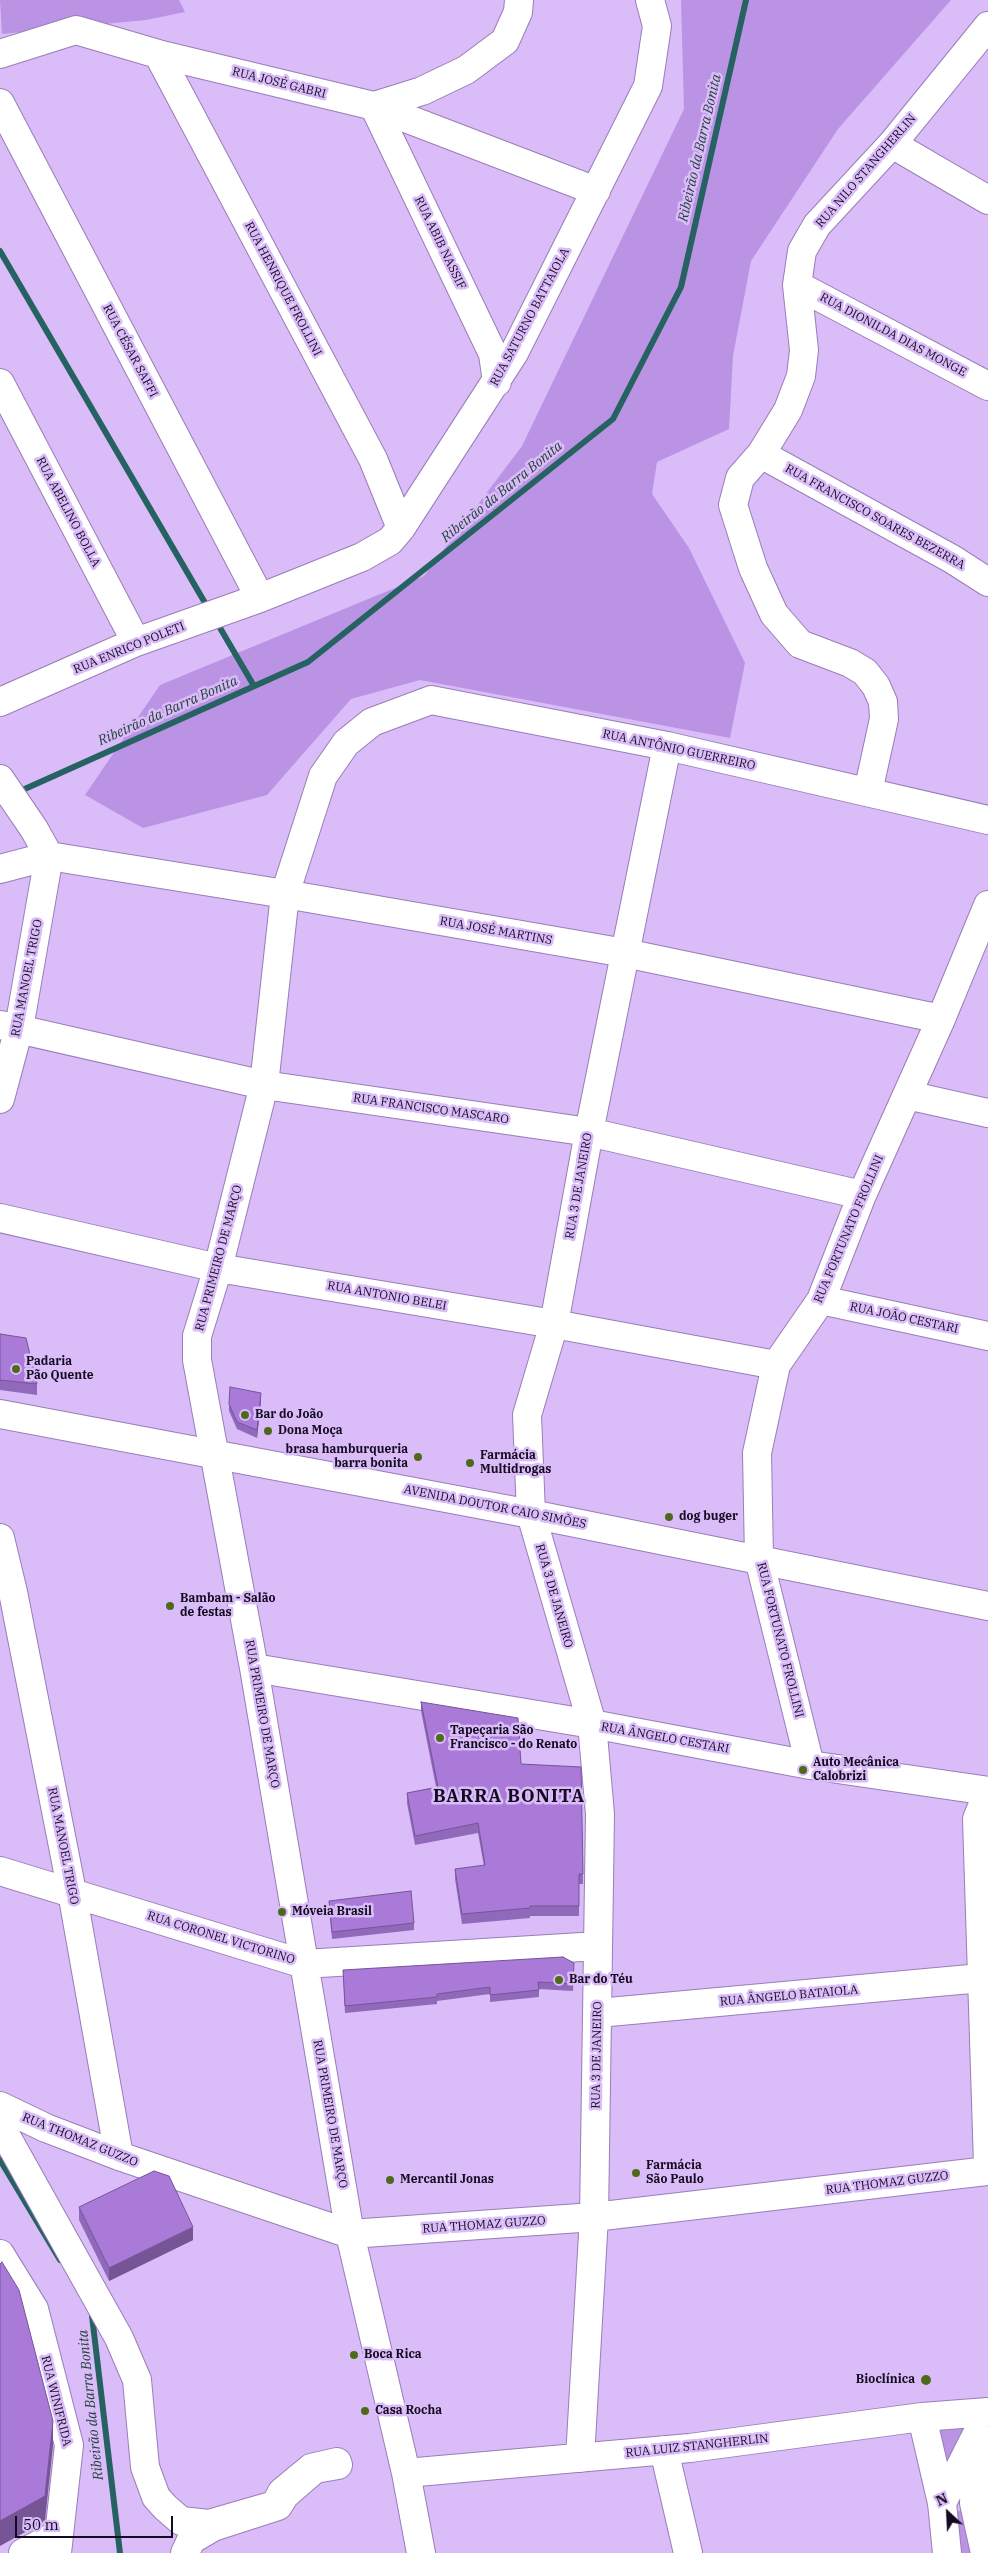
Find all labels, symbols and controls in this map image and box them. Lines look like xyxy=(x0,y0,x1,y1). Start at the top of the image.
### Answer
street label: RUA JOSÉ GABRI xyxy=(231,64,327,102)
water label: Ribeirão da Barra Bonita xyxy=(675,72,725,224)
street label: RUA NILO STANGHERLIN xyxy=(813,111,919,231)
street label: RUA ABIB NASSIF xyxy=(411,194,469,292)
street label: RUA HENRIQUE FROLLINI xyxy=(241,219,325,359)
street label: RUA SATURNO BATTAIOLA xyxy=(487,245,573,389)
street label: RUA DIONILDA DIAS MONGE xyxy=(817,290,969,380)
street label: RUA CÉSAR SAFFI xyxy=(99,302,161,400)
water label: Ribeirão da Barra Bonita xyxy=(438,438,566,546)
street label: RUA ABELINO BOLLA xyxy=(33,454,103,570)
street label: RUA FRANCISCO SOARES BEZERRA xyxy=(783,461,967,573)
street label: RUA ENRICO POLETI xyxy=(71,619,187,677)
water label: Ribeirão da Barra Bonita xyxy=(96,673,240,749)
street label: RUA ANTÔNIO GUERREIRO xyxy=(601,727,757,773)
street label: RUA JOSÉ MARTINS xyxy=(439,914,553,948)
street label: RUA MANOEL TRIGO xyxy=(9,918,45,1038)
street label: RUA FRANCISCO MASCARO xyxy=(352,1091,510,1127)
street label: RUA 3 DE JANEIRO xyxy=(563,1132,595,1240)
street label: RUA FORTUNATO FROLLINI xyxy=(811,1153,887,1305)
street label: RUA PRIMEIRO DE MARÇO xyxy=(193,1183,245,1333)
street label: RUA ANTONIO BELEI xyxy=(326,1278,448,1314)
street label: RUA JOÃO CESTARI xyxy=(848,1299,960,1337)
place label: Padaria Pão Quente xyxy=(26,1355,93,1383)
marker: Padaria Pão Quente xyxy=(10,1363,22,1375)
place label: Bar do João xyxy=(255,1408,323,1422)
marker: Bar do João xyxy=(239,1409,251,1421)
place label: Dona Moça xyxy=(278,1424,343,1438)
marker: Dona Moça xyxy=(262,1425,274,1437)
place label: brasa hamburqueria barra bonita xyxy=(286,1443,408,1471)
place label: Farmácia Multidrogas xyxy=(480,1449,551,1477)
marker: brasa hamburqueria barra bonita xyxy=(412,1451,424,1463)
marker: Farmácia Multidrogas xyxy=(464,1457,476,1469)
street label: AVENIDA DOUTOR CAIO SIMÕES xyxy=(403,1482,587,1532)
place label: dog buger xyxy=(679,1510,738,1524)
marker: dog buger xyxy=(663,1511,675,1523)
street label: RUA 3 DE JANEIRO xyxy=(532,1542,576,1650)
street label: RUA FORTUNATO FROLLINI xyxy=(754,1561,806,1719)
place label: Bambam - Salão de festas xyxy=(180,1592,276,1620)
marker: Bambam - Salão de festas xyxy=(164,1600,176,1612)
street label: RUA PRIMEIRO DE MARÇO xyxy=(242,1639,282,1789)
street label: RUA ÂNGELO CESTARI xyxy=(600,1720,730,1756)
place label: Tapeçaria São Francisco - do Renato xyxy=(450,1724,577,1752)
marker: Tapeçaria São Francisco - do Renato xyxy=(434,1732,446,1744)
place label: Auto Mecânica Calobrizi xyxy=(813,1756,899,1784)
marker: Auto Mecânica Calobrizi xyxy=(797,1764,809,1776)
street label: RUA MANOEL TRIGO xyxy=(45,1786,81,1906)
district label: BARRA BONITA xyxy=(431,1786,587,1808)
place label: Móveia Brasil xyxy=(292,1905,372,1919)
marker: Móveia Brasil xyxy=(276,1906,288,1918)
street label: RUA CORONEL VICTORINO xyxy=(145,1909,297,1967)
place label: Bar do Téu xyxy=(569,1973,633,1987)
marker: Bar do Téu xyxy=(553,1974,565,1986)
street label: RUA ÂNGELO BATAIOLA xyxy=(719,1983,859,2009)
street label: RUA 3 DE JANEIRO xyxy=(589,2001,605,2109)
street label: RUA PRIMEIRO DE MARÇO xyxy=(310,2039,350,2189)
street label: RUA THOMAZ GUZZO xyxy=(20,2110,140,2170)
place label: Farmácia São Paulo xyxy=(646,2159,704,2187)
marker: Farmácia São Paulo xyxy=(630,2167,642,2179)
street label: RUA THOMAZ GUZZO xyxy=(825,2168,949,2198)
place label: Mercantil Jonas xyxy=(400,2173,494,2187)
marker: Mercantil Jonas xyxy=(384,2174,396,2186)
street label: RUA THOMAZ GUZZO xyxy=(422,2214,546,2236)
water label: Ribeirão da Barra Bonita xyxy=(75,2329,107,2481)
place label: Boca Rica xyxy=(364,2348,422,2362)
marker: Boca Rica xyxy=(348,2349,360,2361)
street label: RUA WINIFRIDA xyxy=(38,2354,74,2448)
place label: Bioclínica xyxy=(856,2373,915,2387)
marker: Bioclínica xyxy=(919,2373,933,2387)
place label: Casa Rocha xyxy=(375,2404,442,2418)
marker: Casa Rocha xyxy=(359,2405,371,2417)
street label: RUA LUIZ STANGHERLIN xyxy=(625,2431,769,2461)
north arrow xyxy=(923,2488,973,2538)
text: N xyxy=(933,2489,950,2510)
scale bar xyxy=(18,2506,175,2538)
text: 50 m xyxy=(23,2515,59,2534)

